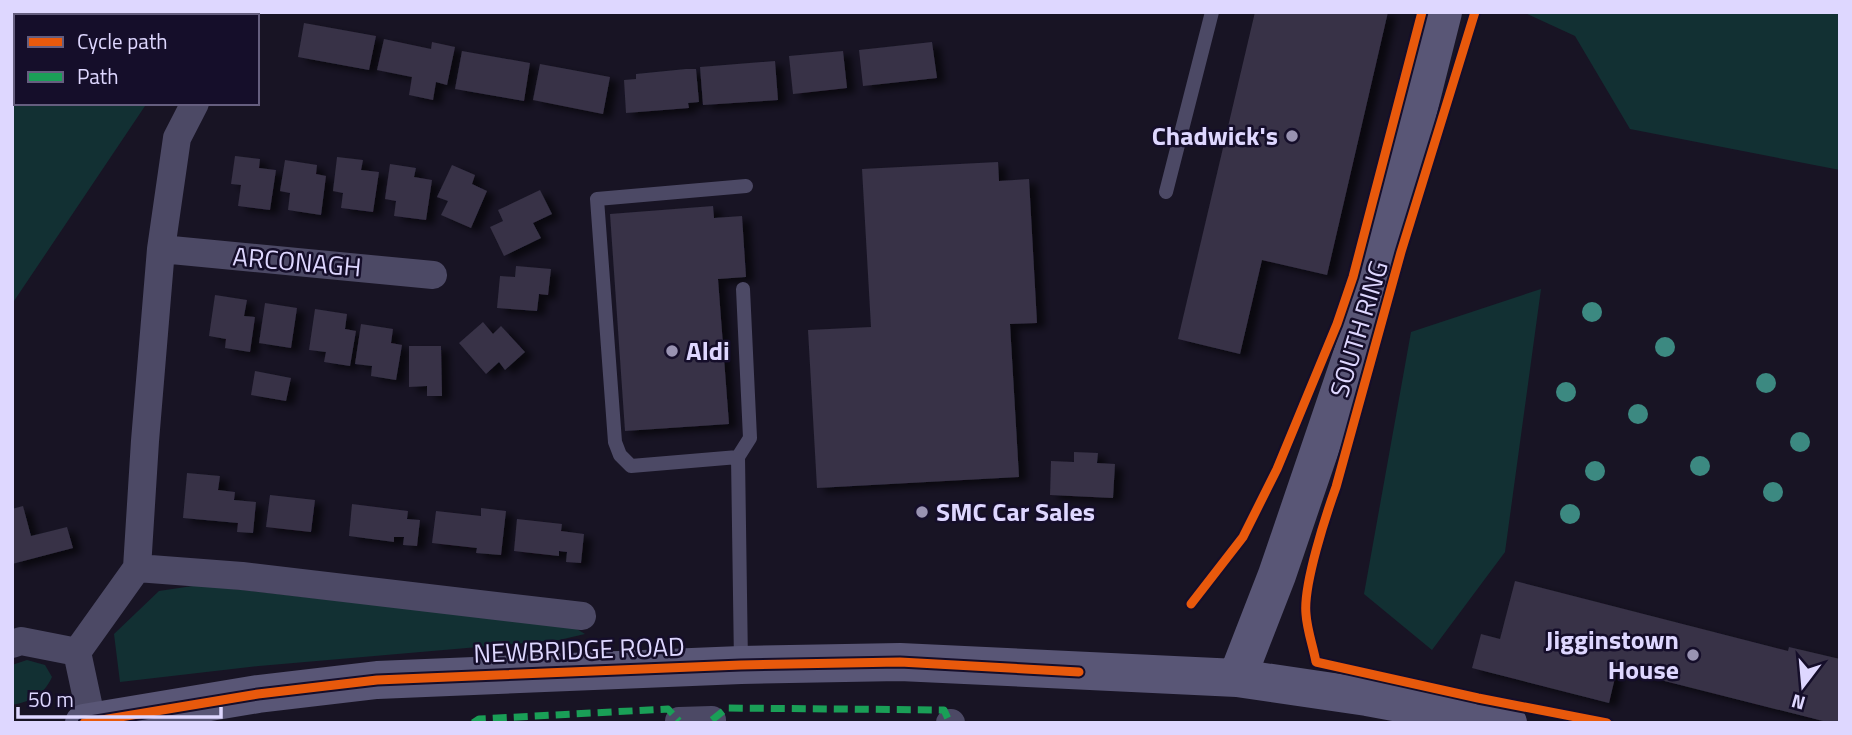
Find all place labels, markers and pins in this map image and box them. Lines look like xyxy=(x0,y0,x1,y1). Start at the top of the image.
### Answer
place label: Chadwick's xyxy=(1152,116,1278,155)
marker: Chadwick's xyxy=(1284,128,1300,144)
place label: Aldi xyxy=(686,331,730,370)
marker: Aldi xyxy=(664,343,680,359)
place label: SMC Car Sales xyxy=(936,492,1095,531)
marker: SMC Car Sales xyxy=(914,504,930,520)
place label: Jigginstown House xyxy=(1546,620,1679,689)
marker: Jigginstown House xyxy=(1685,647,1701,663)

